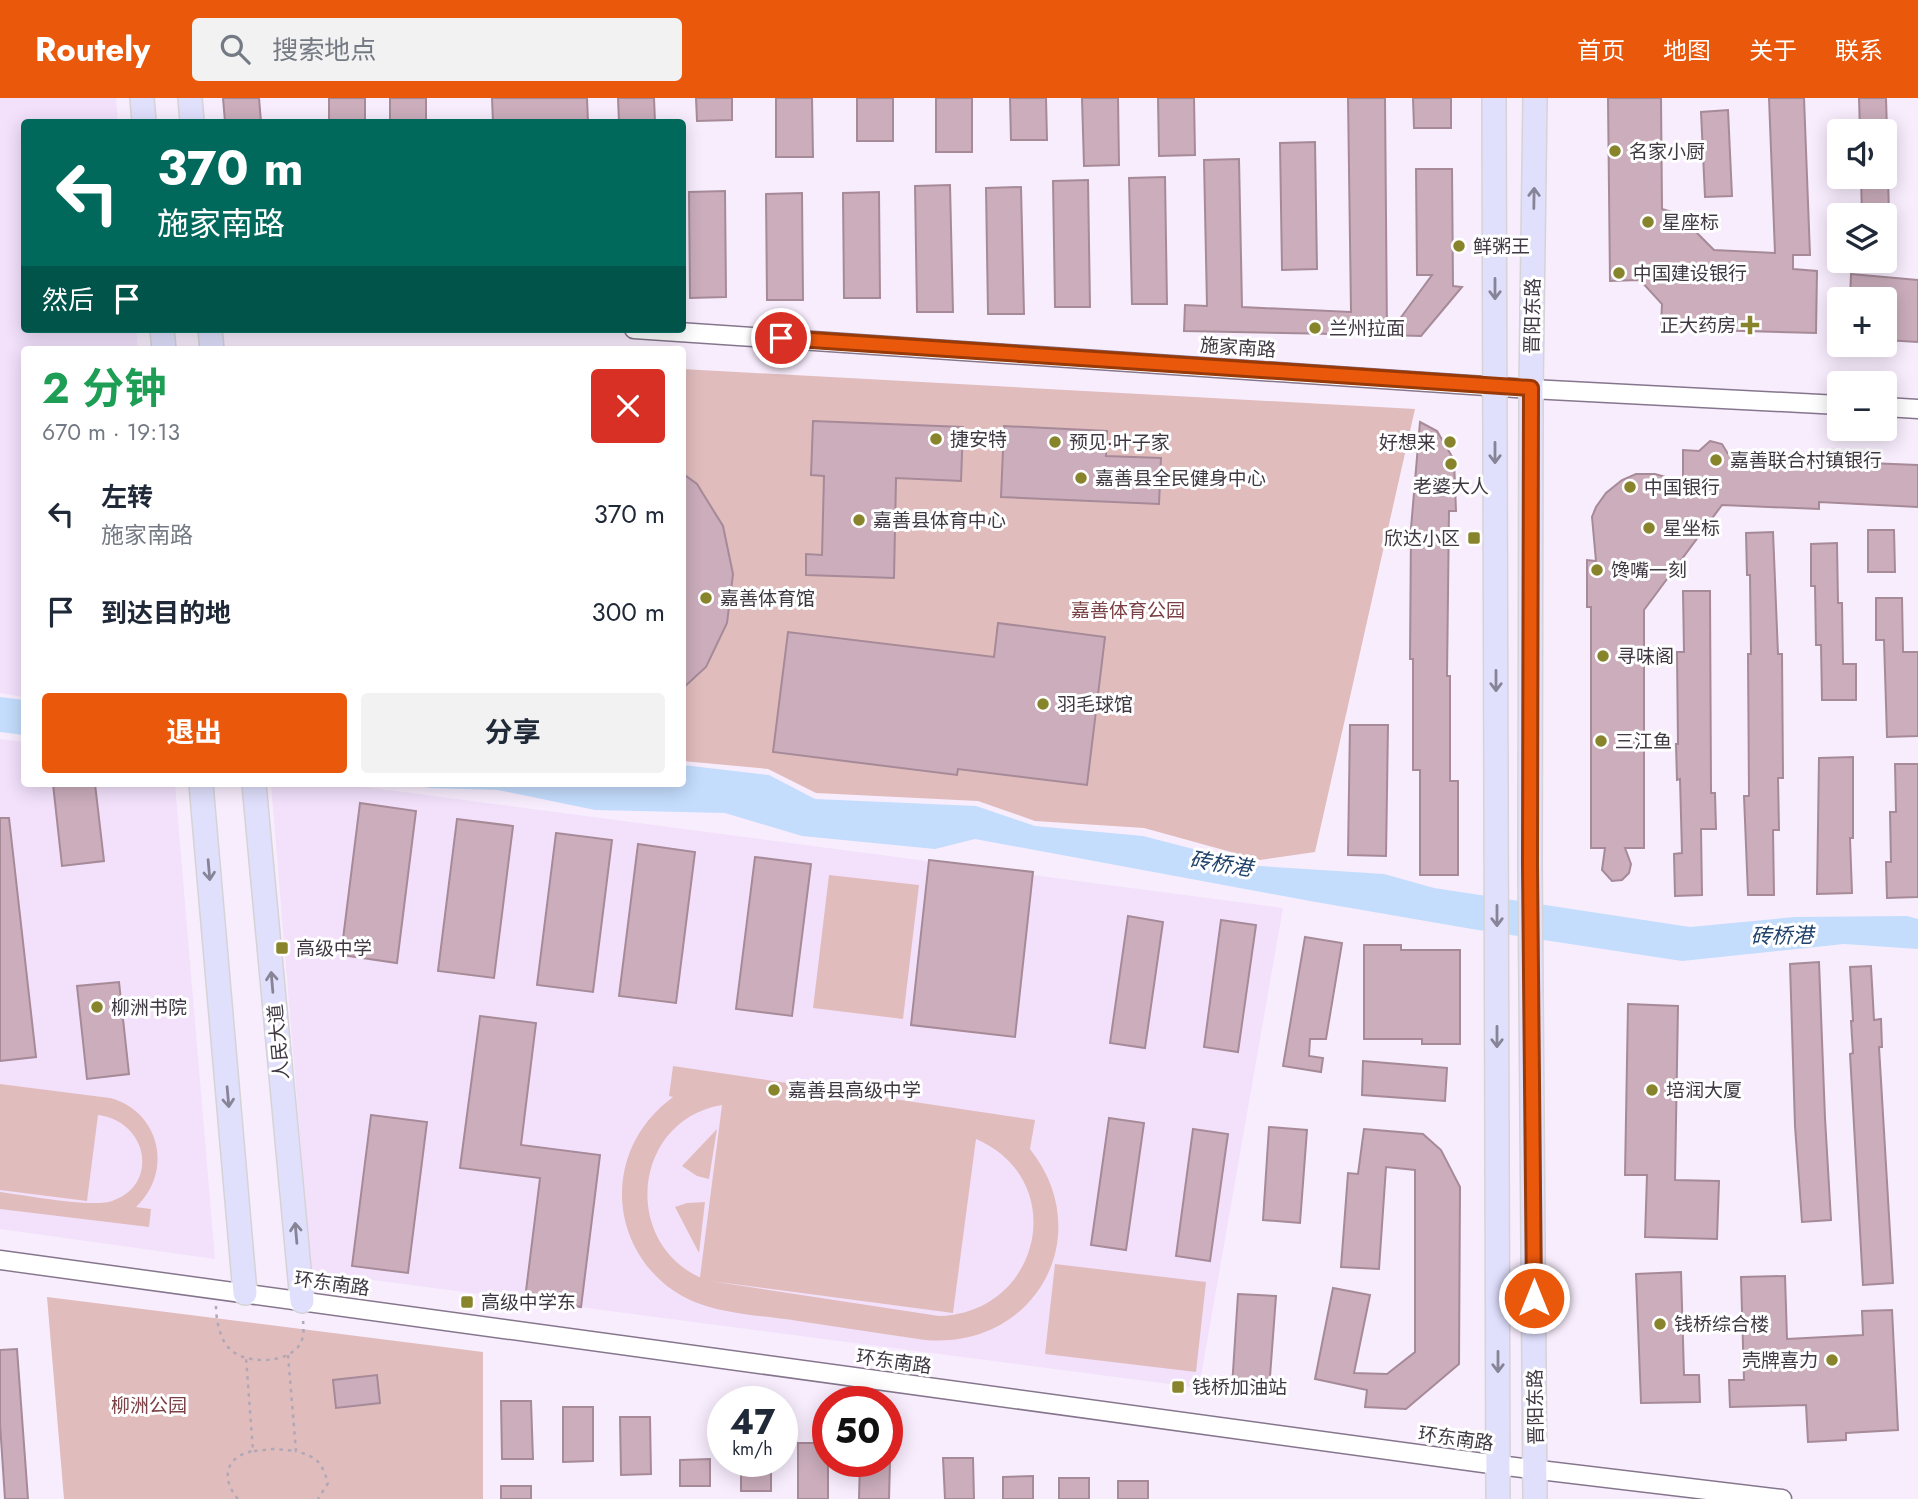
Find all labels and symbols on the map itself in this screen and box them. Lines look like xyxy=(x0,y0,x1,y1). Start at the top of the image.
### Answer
place label: 名家小厨 xyxy=(1629,138,1705,165)
marker: 名家小厨 xyxy=(1607,143,1623,159)
one-way arrow xyxy=(1527,187,1540,210)
place label: 星座标 xyxy=(1662,209,1719,236)
marker: 星座标 xyxy=(1640,214,1656,230)
place label: 鲜粥王 xyxy=(1473,233,1530,260)
marker: 鲜粥王 xyxy=(1451,238,1467,254)
place label: 中国建设银行 xyxy=(1633,260,1747,287)
marker: 中国建设银行 xyxy=(1611,265,1627,281)
one-way arrow xyxy=(1488,277,1502,300)
street label: 晋阳东路 xyxy=(1518,278,1547,354)
pin xyxy=(751,308,811,368)
place label: 正大药房 xyxy=(1660,312,1736,339)
place label: 兰州拉面 xyxy=(1329,315,1405,342)
marker: 正大药房 xyxy=(1742,317,1758,333)
marker: 兰州拉面 xyxy=(1307,320,1323,336)
street label: 施家南路 xyxy=(1199,331,1277,364)
place label: 捷安特 xyxy=(950,426,1007,453)
place label: 预见·叶子家 xyxy=(1069,429,1170,456)
place label: 好想来 xyxy=(1379,429,1436,456)
marker: 捷安特 xyxy=(928,431,944,447)
marker: 预见·叶子家 xyxy=(1047,434,1063,450)
marker: 好想来 xyxy=(1442,434,1458,450)
one-way arrow xyxy=(1488,441,1502,464)
place label: 嘉善联合村镇银行 xyxy=(1730,447,1882,474)
marker: 嘉善联合村镇银行 xyxy=(1708,452,1724,468)
marker: 老婆大人 xyxy=(1443,456,1459,472)
place label: 嘉善县全民健身中心 xyxy=(1095,465,1266,492)
marker: 嘉善县全民健身中心 xyxy=(1073,470,1089,486)
place label: 老婆大人 xyxy=(1413,473,1489,500)
place label: 中国银行 xyxy=(1644,474,1720,501)
marker: 中国银行 xyxy=(1622,479,1638,495)
place label: 嘉善县体育中心 xyxy=(873,507,1006,534)
marker: 嘉善县体育中心 xyxy=(851,512,867,528)
place label: 星坐标 xyxy=(1663,515,1720,542)
marker: 星坐标 xyxy=(1641,520,1657,536)
place label: 欣达小区 xyxy=(1384,525,1460,552)
marker: 欣达小区 xyxy=(1466,530,1482,546)
place label: 馋嘴一刻 xyxy=(1611,557,1687,584)
marker: 馋嘴一刻 xyxy=(1589,562,1605,578)
place label: 嘉善体育馆 xyxy=(720,585,815,612)
marker: 嘉善体育馆 xyxy=(698,590,714,606)
park label: 嘉善体育公园 xyxy=(1071,597,1185,624)
place label: 寻味阁 xyxy=(1617,643,1674,670)
marker: 寻味阁 xyxy=(1595,648,1611,664)
one-way arrow xyxy=(1489,669,1503,692)
place label: 羽毛球馆 xyxy=(1057,691,1133,718)
marker: 羽毛球馆 xyxy=(1035,696,1051,712)
place label: 三江鱼 xyxy=(1615,728,1672,755)
marker: 三江鱼 xyxy=(1593,733,1609,749)
water label: 砖桥港 xyxy=(1188,844,1257,884)
one-way arrow xyxy=(203,859,216,881)
one-way arrow xyxy=(1490,905,1504,928)
water label: 砖桥港 xyxy=(1750,920,1817,952)
place label: 高级中学 xyxy=(296,935,372,962)
marker: 高级中学 xyxy=(274,940,290,956)
one-way arrow xyxy=(266,971,279,993)
place label: 柳洲书院 xyxy=(111,994,187,1021)
marker: 柳洲书院 xyxy=(89,999,105,1015)
street label: 人民大道 xyxy=(262,1003,295,1081)
one-way arrow xyxy=(1490,1025,1504,1048)
place label: 嘉善县高级中学 xyxy=(788,1077,921,1104)
place label: 培润大厦 xyxy=(1666,1077,1742,1104)
marker: 嘉善县高级中学 xyxy=(766,1082,782,1098)
marker: 培润大厦 xyxy=(1644,1082,1660,1098)
one-way arrow xyxy=(222,1085,235,1108)
one-way arrow xyxy=(289,1222,302,1244)
position arrow xyxy=(1497,1261,1571,1335)
street label: 环东南路 xyxy=(292,1265,371,1302)
place label: 高级中学东 xyxy=(481,1289,576,1316)
marker: 高级中学东 xyxy=(459,1294,475,1310)
place label: 钱桥综合楼 xyxy=(1674,1311,1769,1338)
marker: 钱桥综合楼 xyxy=(1652,1316,1668,1332)
street label: 环东南路 xyxy=(854,1343,933,1380)
place label: 壳牌喜力 xyxy=(1742,1347,1818,1374)
one-way arrow xyxy=(1491,1350,1505,1373)
marker: 壳牌喜力 xyxy=(1824,1352,1840,1368)
street label: 晋阳东路 xyxy=(1521,1369,1550,1445)
place label: 钱桥加油站 xyxy=(1192,1374,1287,1401)
marker: 钱桥加油站 xyxy=(1170,1379,1186,1395)
speed limit sign: 50 xyxy=(812,1386,903,1477)
park label: 柳洲公园 xyxy=(111,1392,187,1419)
street label: 环东南路 xyxy=(1416,1420,1495,1457)

